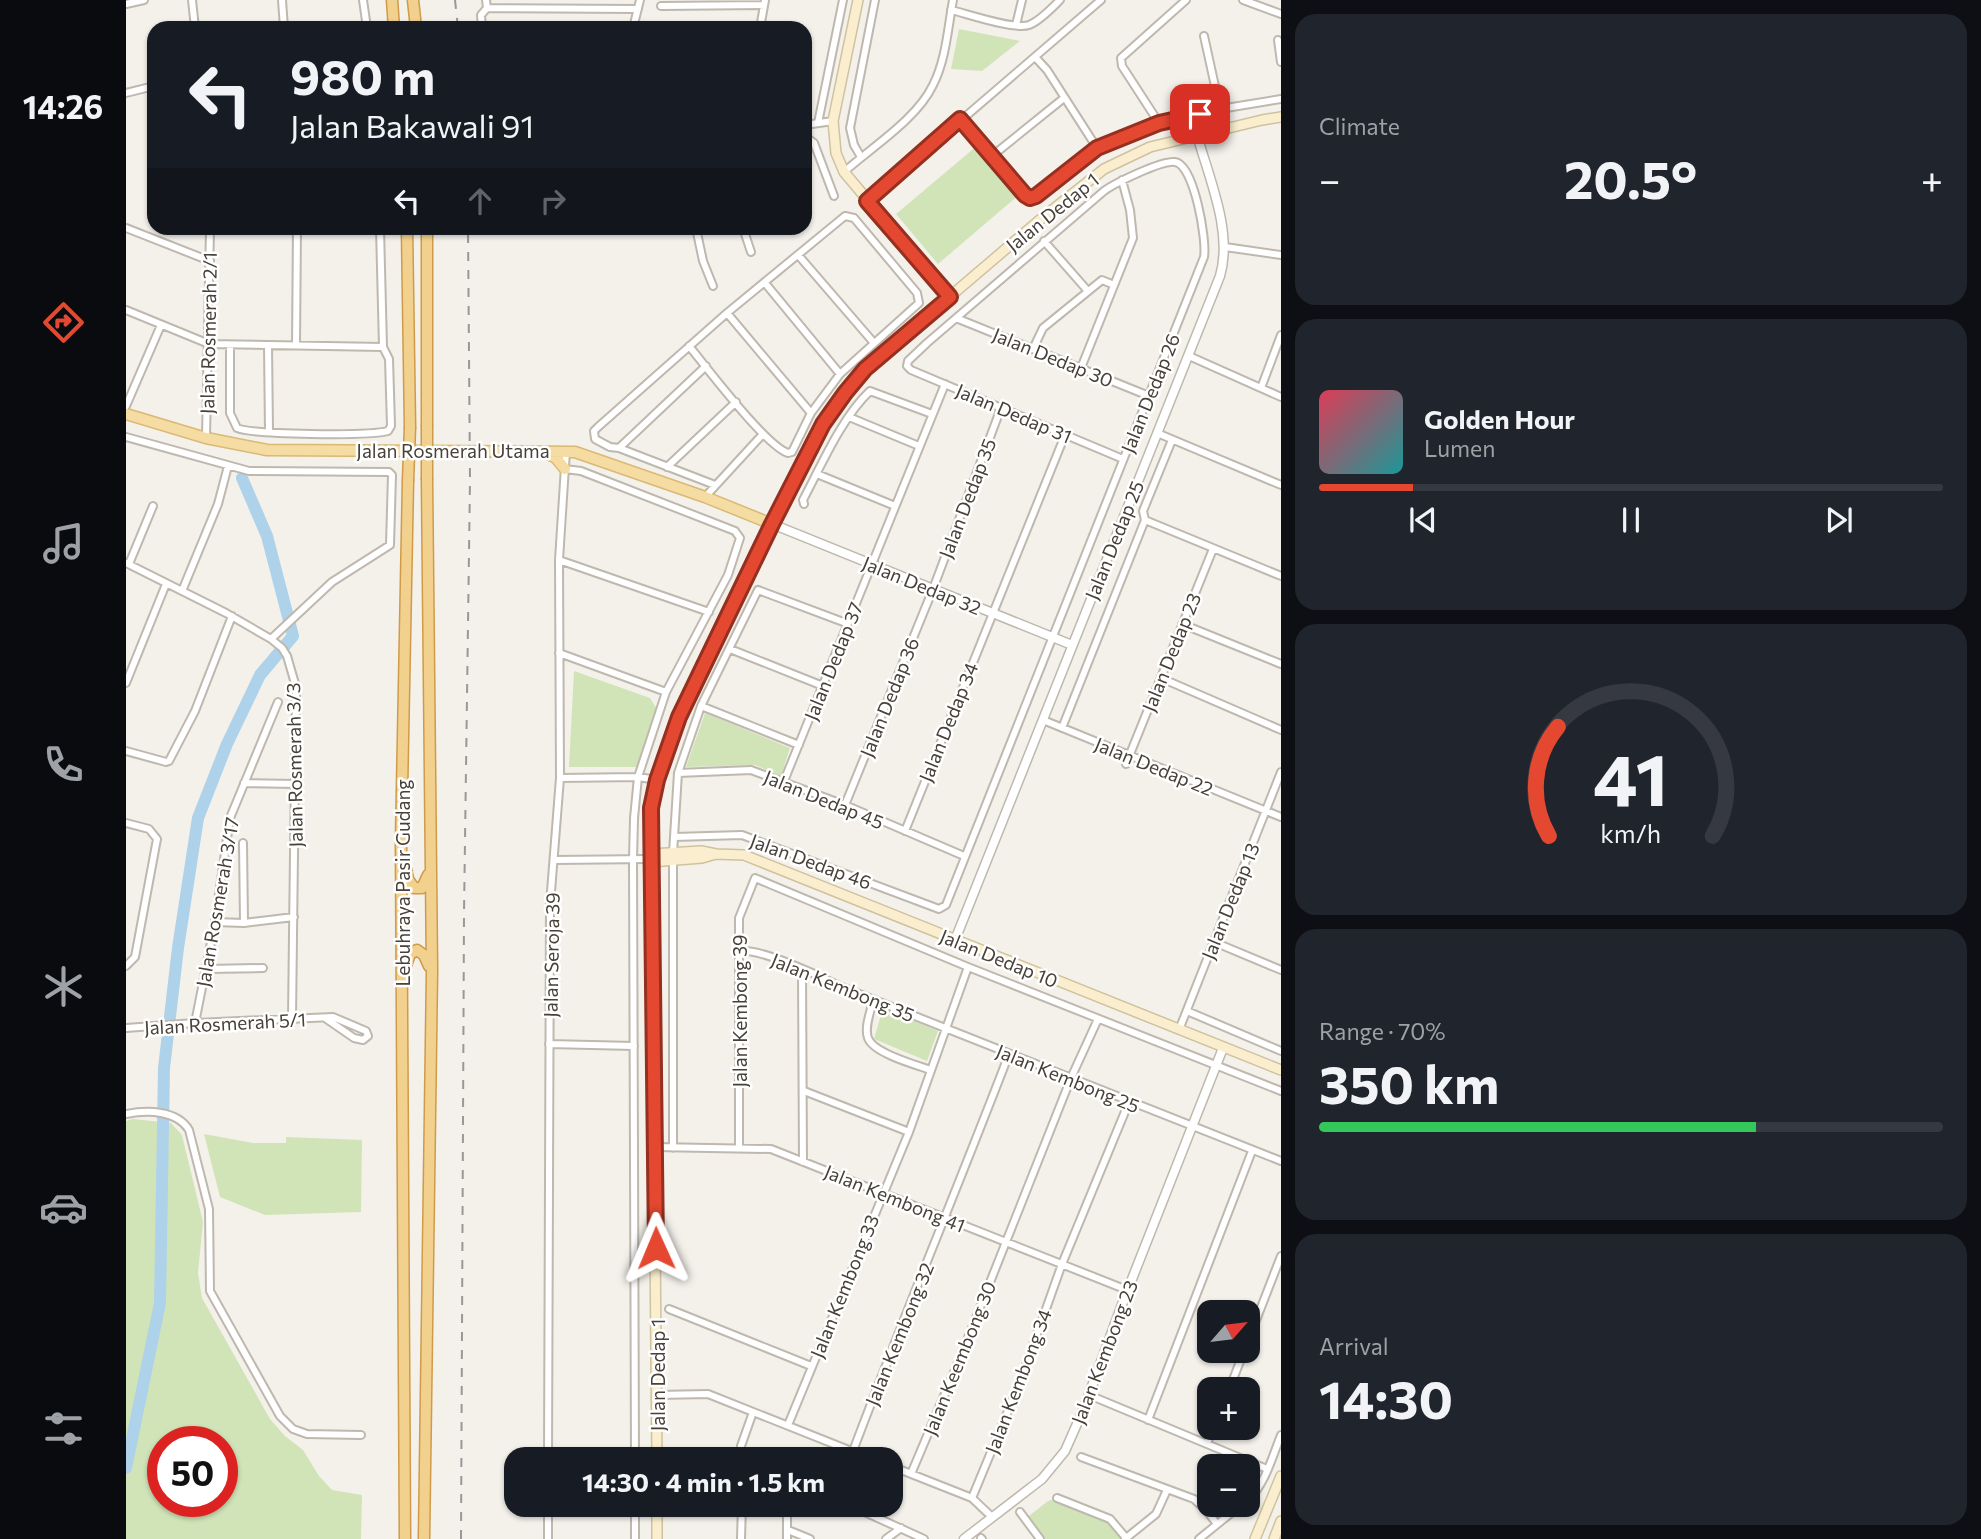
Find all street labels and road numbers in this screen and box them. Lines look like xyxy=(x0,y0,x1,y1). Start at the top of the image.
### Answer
street label: Jalan Dedap 1 xyxy=(1001,168,1103,256)
street label: Jalan Rosmerah 2/1 xyxy=(195,252,221,414)
street label: Jalan Dedap 30 xyxy=(989,322,1117,392)
street label: Jalan Dedap 26 xyxy=(1116,330,1184,456)
street label: Jalan Dedap 31 xyxy=(953,378,1075,448)
street label: Jalan Dedap 35 xyxy=(934,435,1000,561)
street label: Jalan Rosmerah Utama xyxy=(356,439,550,462)
street label: Jalan Dedap 25 xyxy=(1080,477,1148,603)
street label: Jalan Dedap 32 xyxy=(859,551,985,619)
street label: Jalan Dedap 23 xyxy=(1137,589,1205,715)
street label: Jalan Dedap 37 xyxy=(799,599,867,723)
street label: Jalan Dedap 36 xyxy=(855,634,923,760)
street label: Jalan Dedap 34 xyxy=(914,659,982,785)
street label: Jalan Rosmerah 3/3 xyxy=(281,682,307,848)
street label: Jalan Dedap 22 xyxy=(1091,732,1217,800)
street label: Jalan Dedap 45 xyxy=(761,765,887,833)
street label: Lebuhraya Pasir Gudang xyxy=(391,779,414,987)
street label: Jalan Rosmerah 3/17 xyxy=(191,815,243,989)
street label: Jalan Dedap 46 xyxy=(747,828,875,894)
street label: Jalan Dedap 13 xyxy=(1196,839,1264,963)
street label: Jalan Seroja 39 xyxy=(538,892,564,1018)
street label: Jalan Dedap 10 xyxy=(937,924,1061,992)
street label: Jalan Kembong 39 xyxy=(728,934,751,1088)
street label: Jalan Kembong 35 xyxy=(768,948,918,1026)
street label: Jalan Rosmerah 5/1 xyxy=(143,1007,307,1039)
street label: Jalan Kembong 25 xyxy=(993,1039,1143,1117)
street label: Jalan Kembong 41 xyxy=(821,1159,969,1237)
street label: Jalan Kembong 33 xyxy=(805,1211,883,1361)
street label: Jalan Kembong 32 xyxy=(860,1259,938,1409)
street label: Jalan Kembong 23 xyxy=(1066,1277,1142,1427)
street label: Jalan Keembong 30 xyxy=(918,1278,1000,1438)
street label: Jalan Kembong 34 xyxy=(980,1305,1056,1457)
street label: Jalan Dedap 1 xyxy=(646,1319,669,1431)

